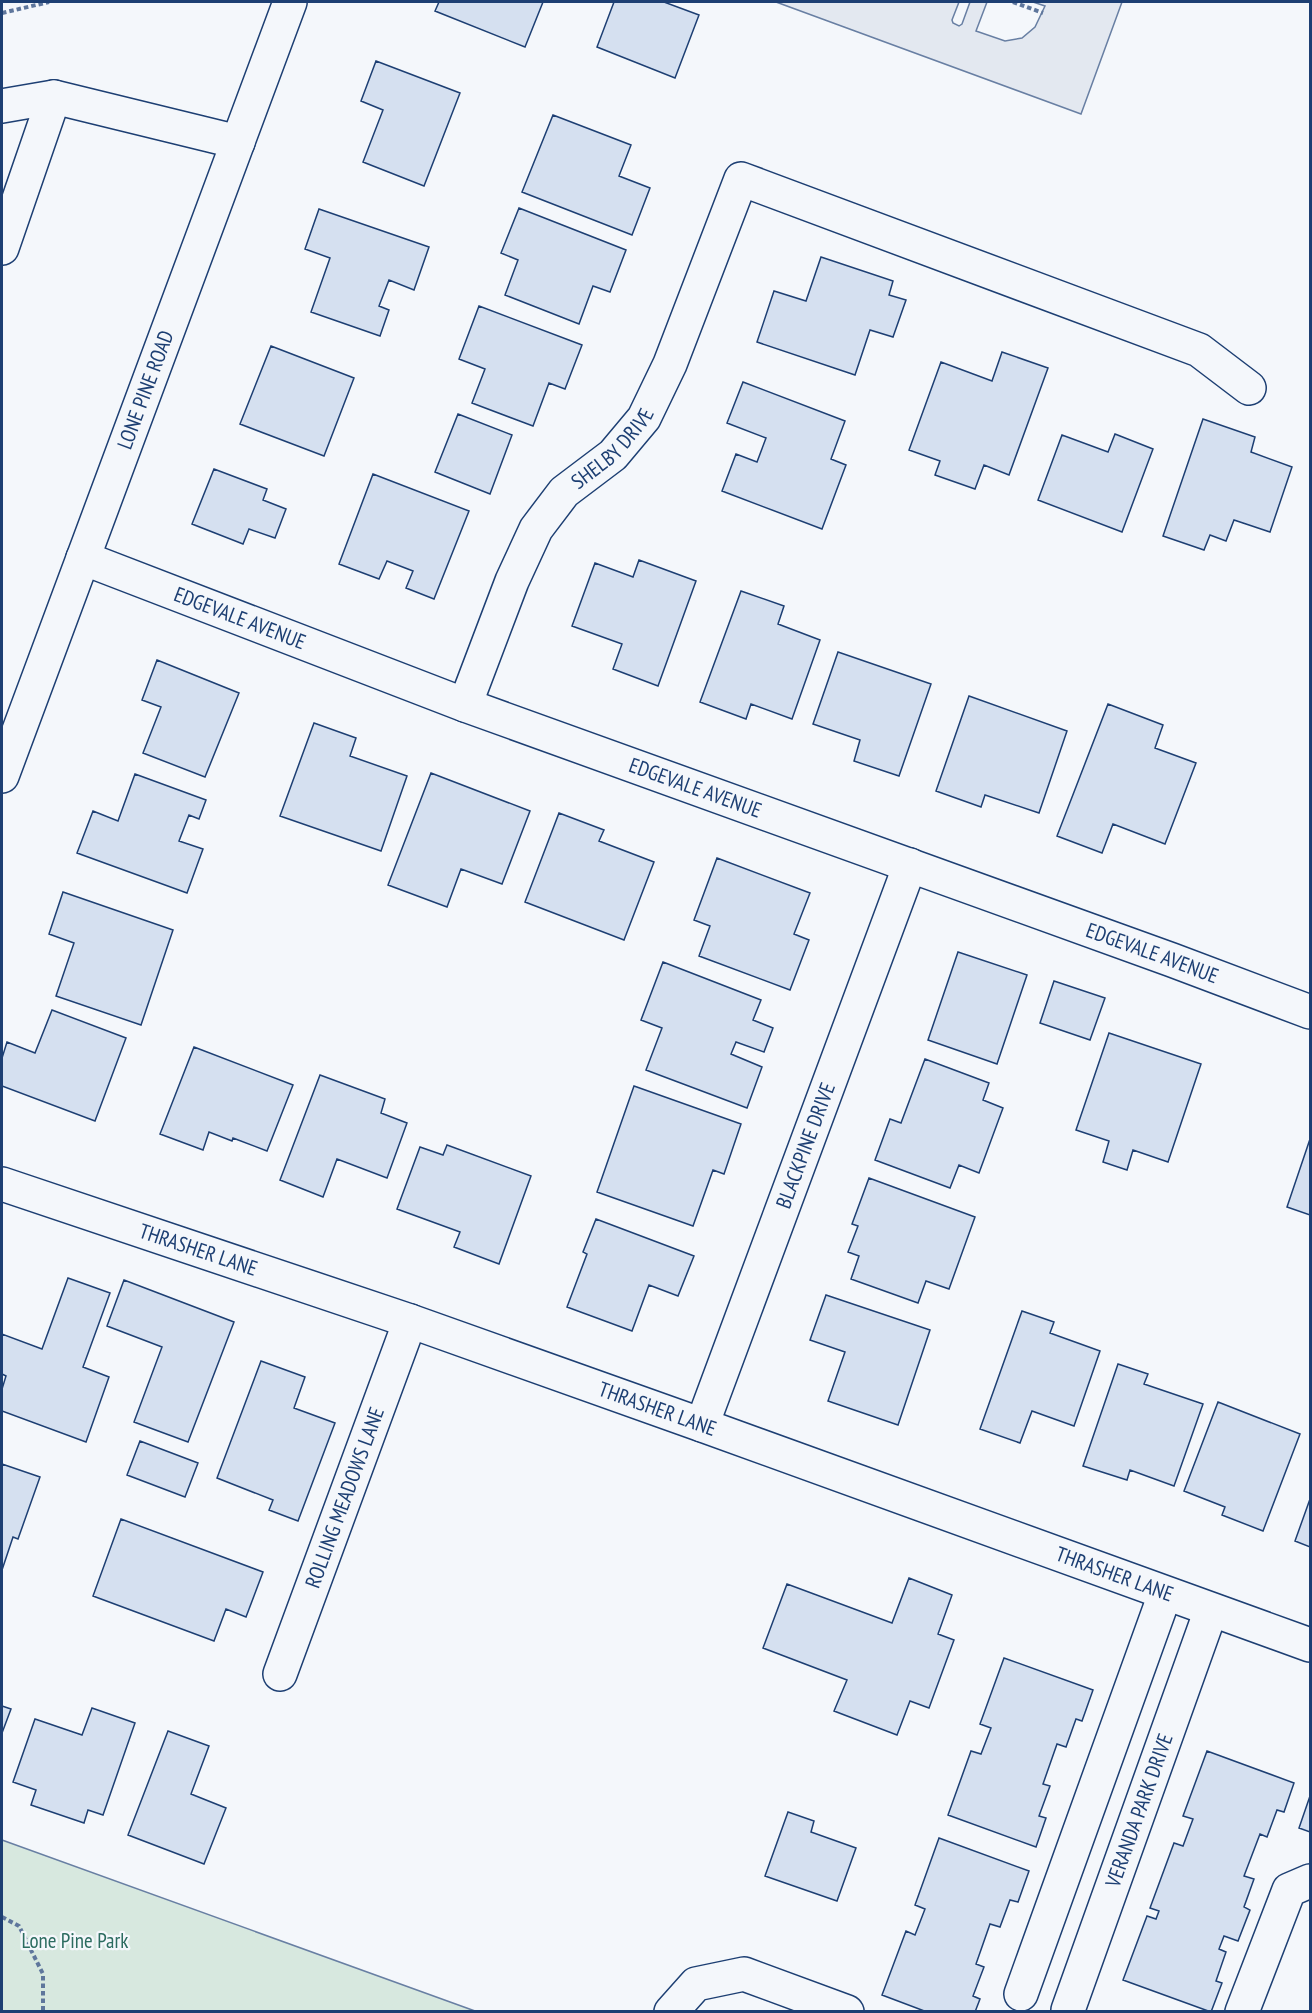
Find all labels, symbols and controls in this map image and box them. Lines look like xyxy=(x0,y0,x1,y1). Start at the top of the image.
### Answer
street label: LONE PINE ROAD xyxy=(111,327,180,453)
street label: SHELBY DRIVE xyxy=(566,404,660,495)
street label: EDGEVALE AVENUE xyxy=(170,580,310,655)
street label: EDGEVALE AVENUE xyxy=(625,751,765,824)
street label: EDGEVALE AVENUE xyxy=(1083,916,1222,989)
street label: BLACKPINE DRIVE xyxy=(770,1079,841,1212)
street label: THRASHER LANE xyxy=(136,1217,261,1282)
street label: THRASHER LANE xyxy=(595,1375,720,1442)
street label: ROLLING MEADOWS LANE xyxy=(299,1403,390,1592)
street label: THRASHER LANE xyxy=(1052,1540,1177,1607)
street label: VERANDA PARK DRIVE xyxy=(1099,1730,1179,1892)
park label: Lone Pine Park xyxy=(22,1927,128,1954)

